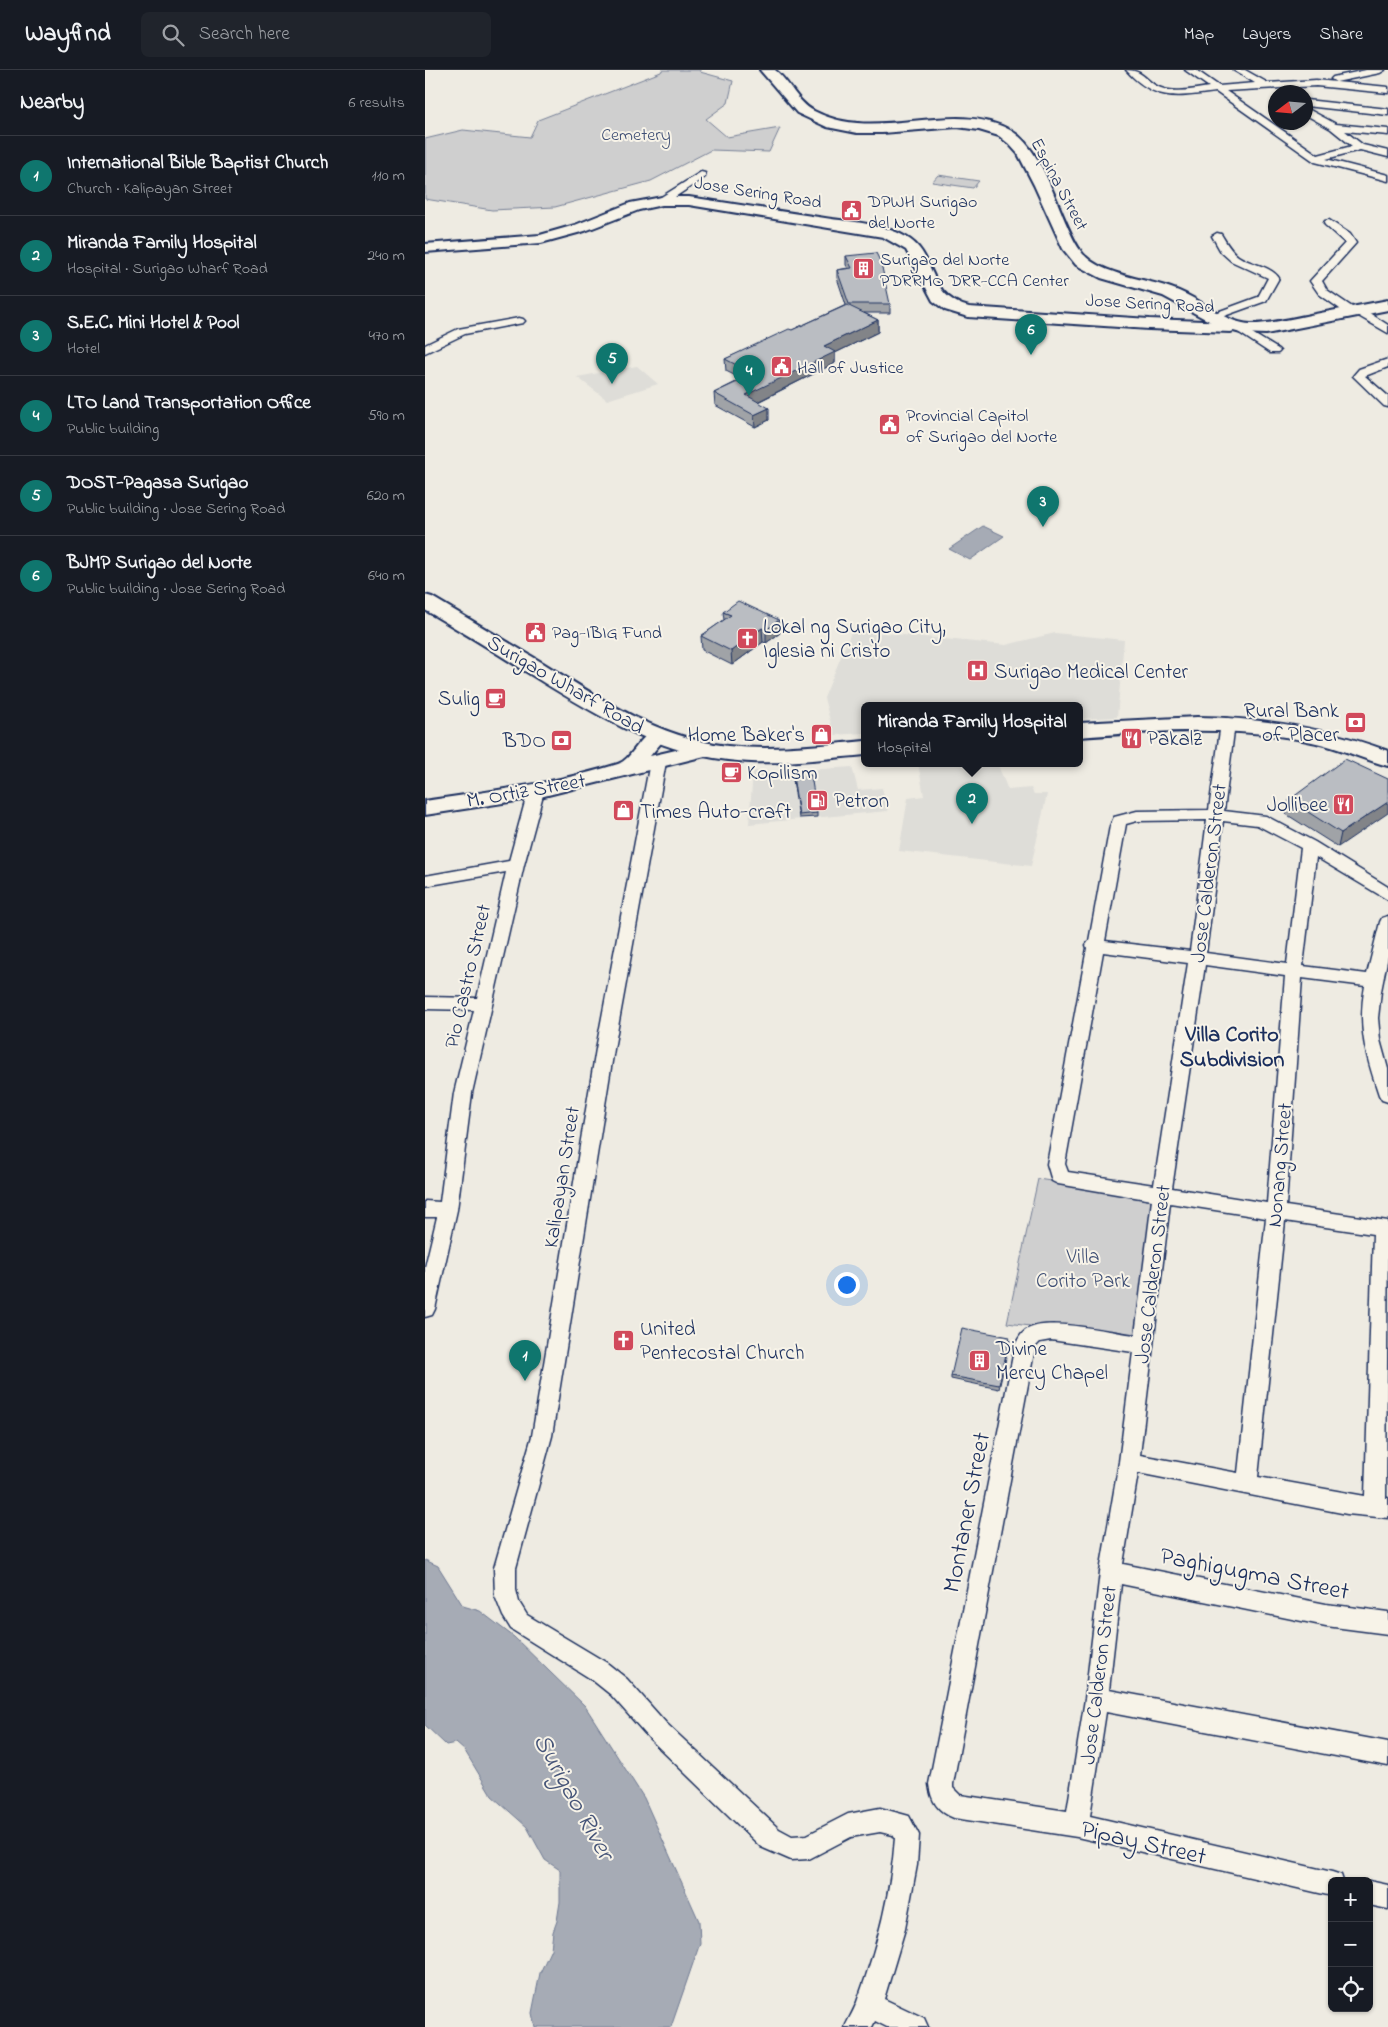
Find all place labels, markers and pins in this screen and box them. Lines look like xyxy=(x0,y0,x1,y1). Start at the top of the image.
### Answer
place label: DPWH Surigao del Norte xyxy=(867,190,977,237)
public building icon: DPWH Surigao del Norte xyxy=(840,199,864,223)
place label: Surigao del Norte PDRRMO DRR-CCA Center xyxy=(880,248,1069,295)
building icon: Surigao del Norte PDRRMO DRR-CCA Center xyxy=(852,257,876,281)
pin: 6 xyxy=(1015,314,1047,355)
pin: 5 xyxy=(596,343,628,384)
pin: 4 xyxy=(733,355,765,396)
public building icon: Hall of Justice xyxy=(769,355,793,379)
place label: Hall of Justice xyxy=(797,356,904,382)
place label: Provincial Capitol of Surigao del Norte xyxy=(906,404,1058,452)
public building icon: Provincial Capitol of Surigao del Norte xyxy=(878,413,902,437)
pin: 3 xyxy=(1027,486,1059,527)
place label: Lokal ng Surigao City, Iglesia ni Cristo xyxy=(763,613,946,669)
public building icon: Pag-IBIG Fund xyxy=(524,620,548,644)
place label: Pag-IBIG Fund xyxy=(552,621,662,648)
church icon: Lokal ng Surigao City, Iglesia ni Cristo xyxy=(735,626,759,650)
place label: Surigao Medical Center xyxy=(994,658,1189,690)
hospital icon: Surigao Medical Center xyxy=(966,659,990,683)
place label: Sulig xyxy=(438,685,480,717)
cafe icon: Sulig xyxy=(484,686,508,710)
place label: Rural Bank of Placer xyxy=(1244,697,1340,751)
bank icon: Rural Bank of Placer xyxy=(1343,710,1367,734)
place label: Home Baker's xyxy=(687,721,805,751)
shop icon: Home Baker's xyxy=(809,722,833,746)
place label: Pakalz xyxy=(1147,725,1202,755)
restaurant icon: Pakalz xyxy=(1119,726,1143,750)
place label: BDO xyxy=(502,727,546,757)
bank icon: BDO xyxy=(550,728,574,752)
place label: Kopilism xyxy=(747,759,818,789)
cafe icon: Kopilism xyxy=(719,760,743,784)
pin: 2 xyxy=(956,783,988,824)
place label: Petron xyxy=(834,787,889,817)
fuel station icon: Petron xyxy=(806,788,830,812)
place label: Jollibee xyxy=(1267,791,1329,821)
restaurant icon: Jollibee xyxy=(1332,792,1356,816)
place label: Times Auto-craft xyxy=(640,798,791,828)
shop icon: Times Auto-craft xyxy=(612,799,636,823)
place label: United Pentecostal Church xyxy=(640,1315,805,1369)
church icon: United Pentecostal Church xyxy=(612,1328,636,1352)
place label: Divine Mercy Chapel xyxy=(995,1335,1108,1391)
pin: 1 xyxy=(509,1340,541,1381)
building icon: Divine Mercy Chapel xyxy=(968,1348,992,1372)

